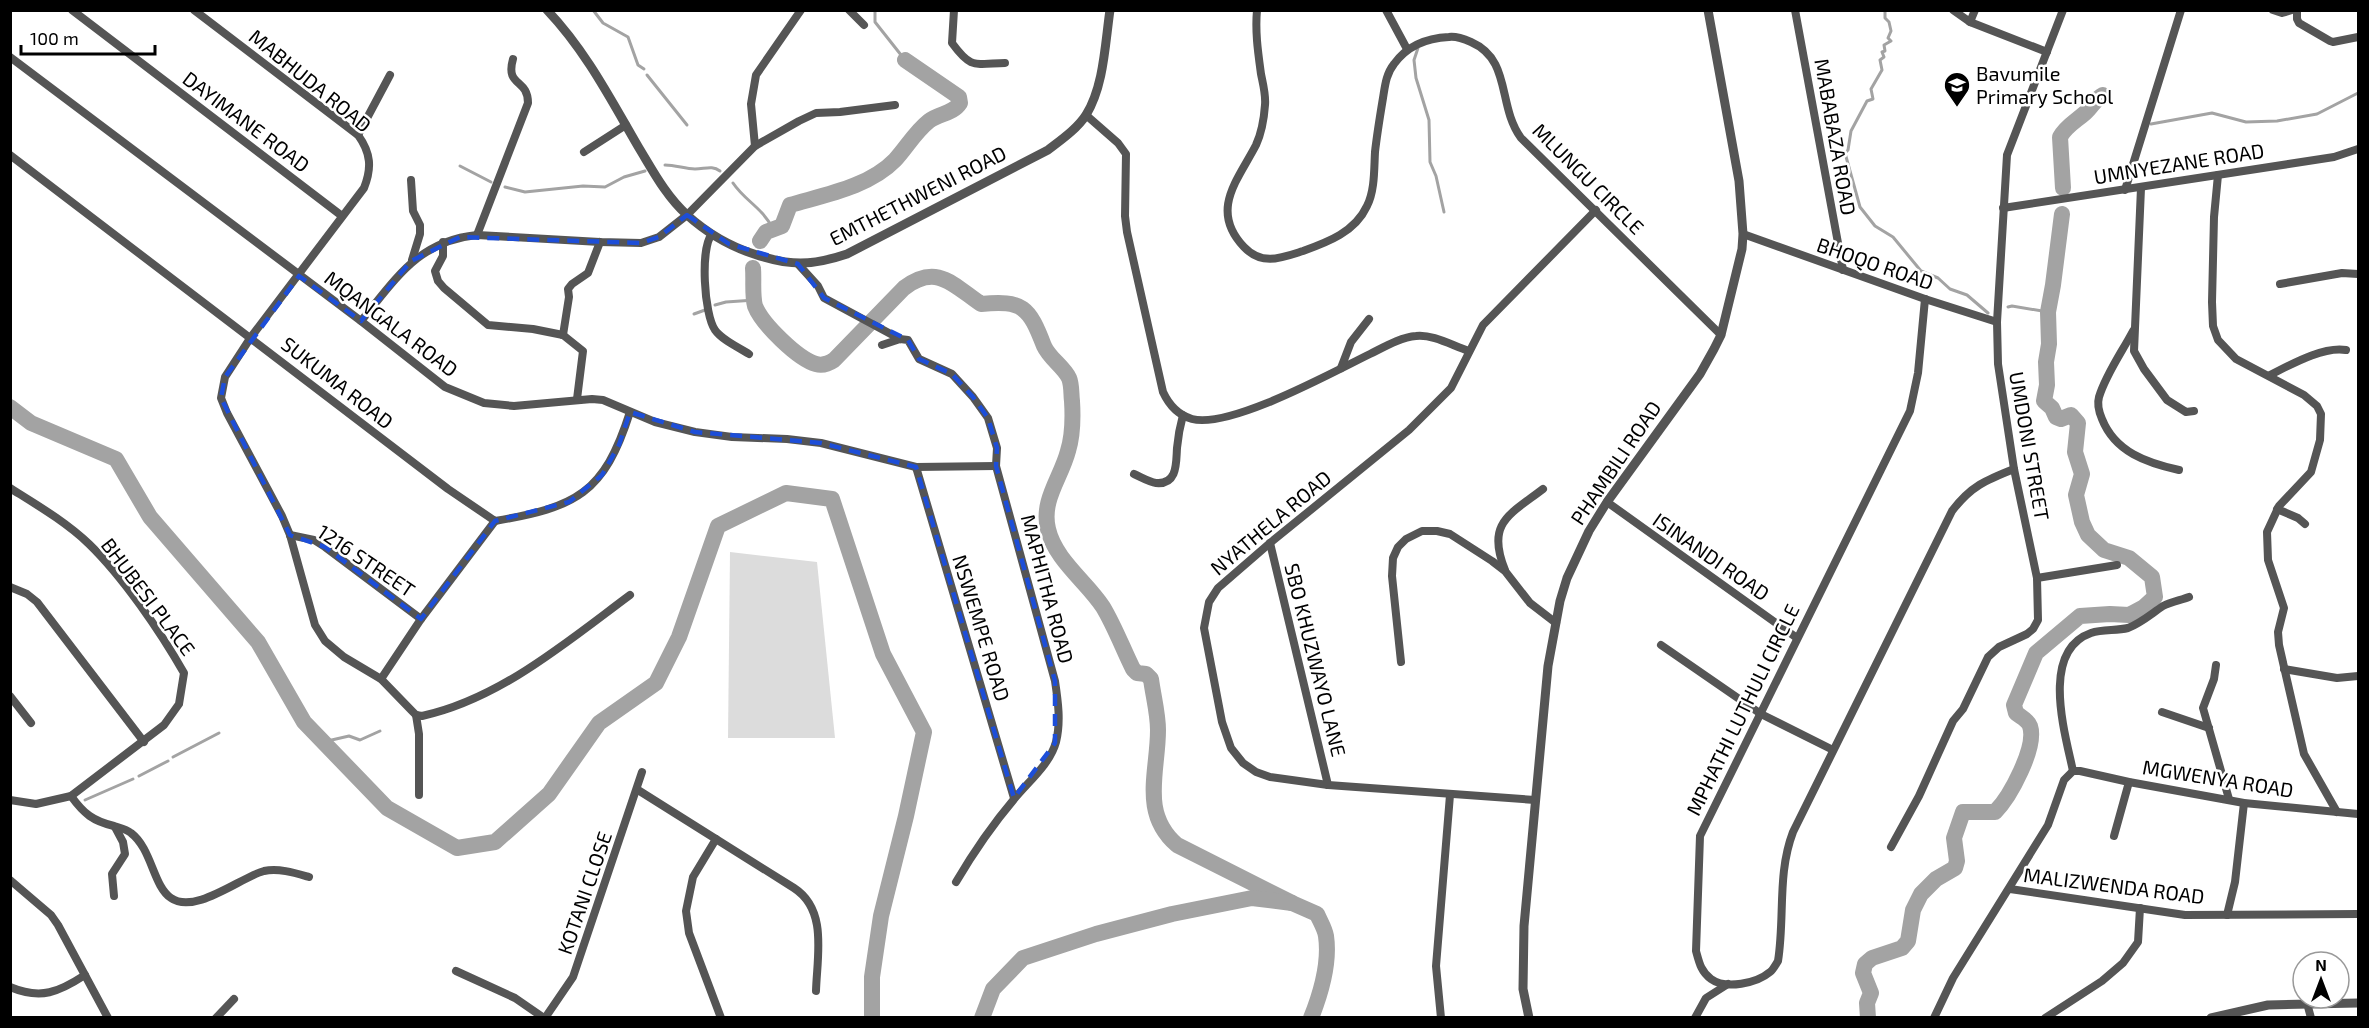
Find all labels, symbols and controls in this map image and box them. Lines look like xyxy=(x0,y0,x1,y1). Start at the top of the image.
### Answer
scale bar xyxy=(21,18,154,56)
street label: MABHUDA ROAD xyxy=(245,24,376,137)
text: 100 m xyxy=(30,27,79,49)
street label: MABABAZA ROAD xyxy=(1810,57,1862,217)
place label: Bavumile Primary School xyxy=(1976,61,2113,108)
street label: DAYIMANE ROAD xyxy=(179,66,315,177)
school or university icon: Bavumile Primary School xyxy=(1942,70,1972,108)
street label: MLUNGU CIRCLE xyxy=(1528,118,1649,239)
street label: UMNYEZANE ROAD xyxy=(2092,138,2266,188)
street label: EMTHETHWENI ROAD xyxy=(825,140,1010,250)
street label: BHOQO ROAD xyxy=(1814,232,1937,294)
street label: MQANGALA ROAD xyxy=(320,265,463,381)
street label: SUKUMA ROAD xyxy=(277,331,398,433)
street label: UMDONI STREET xyxy=(2005,370,2055,522)
street label: PHAMBILI ROAD xyxy=(1565,396,1665,529)
street label: NYATHELA ROAD xyxy=(1205,465,1335,580)
street label: ISINANDI ROAD xyxy=(1649,507,1774,605)
street label: MAPHITHA ROAD xyxy=(1017,512,1079,666)
street label: 1216 STREET xyxy=(313,519,420,602)
street label: BHUBESI PLACE xyxy=(97,533,201,660)
street label: NSWEMPE ROAD xyxy=(948,552,1016,704)
street label: SBO KHUZWAYO LANE xyxy=(1280,561,1352,759)
street label: MPHATHI LUTHULI CIRCLE xyxy=(1680,600,1804,819)
street label: MGWENYA ROAD xyxy=(2141,754,2295,802)
street label: KOTANI CLOSE xyxy=(552,828,616,957)
street label: MALIZWENDA ROAD xyxy=(2022,862,2206,908)
north arrow xyxy=(2291,950,2351,1010)
text: N xyxy=(2315,955,2327,974)

